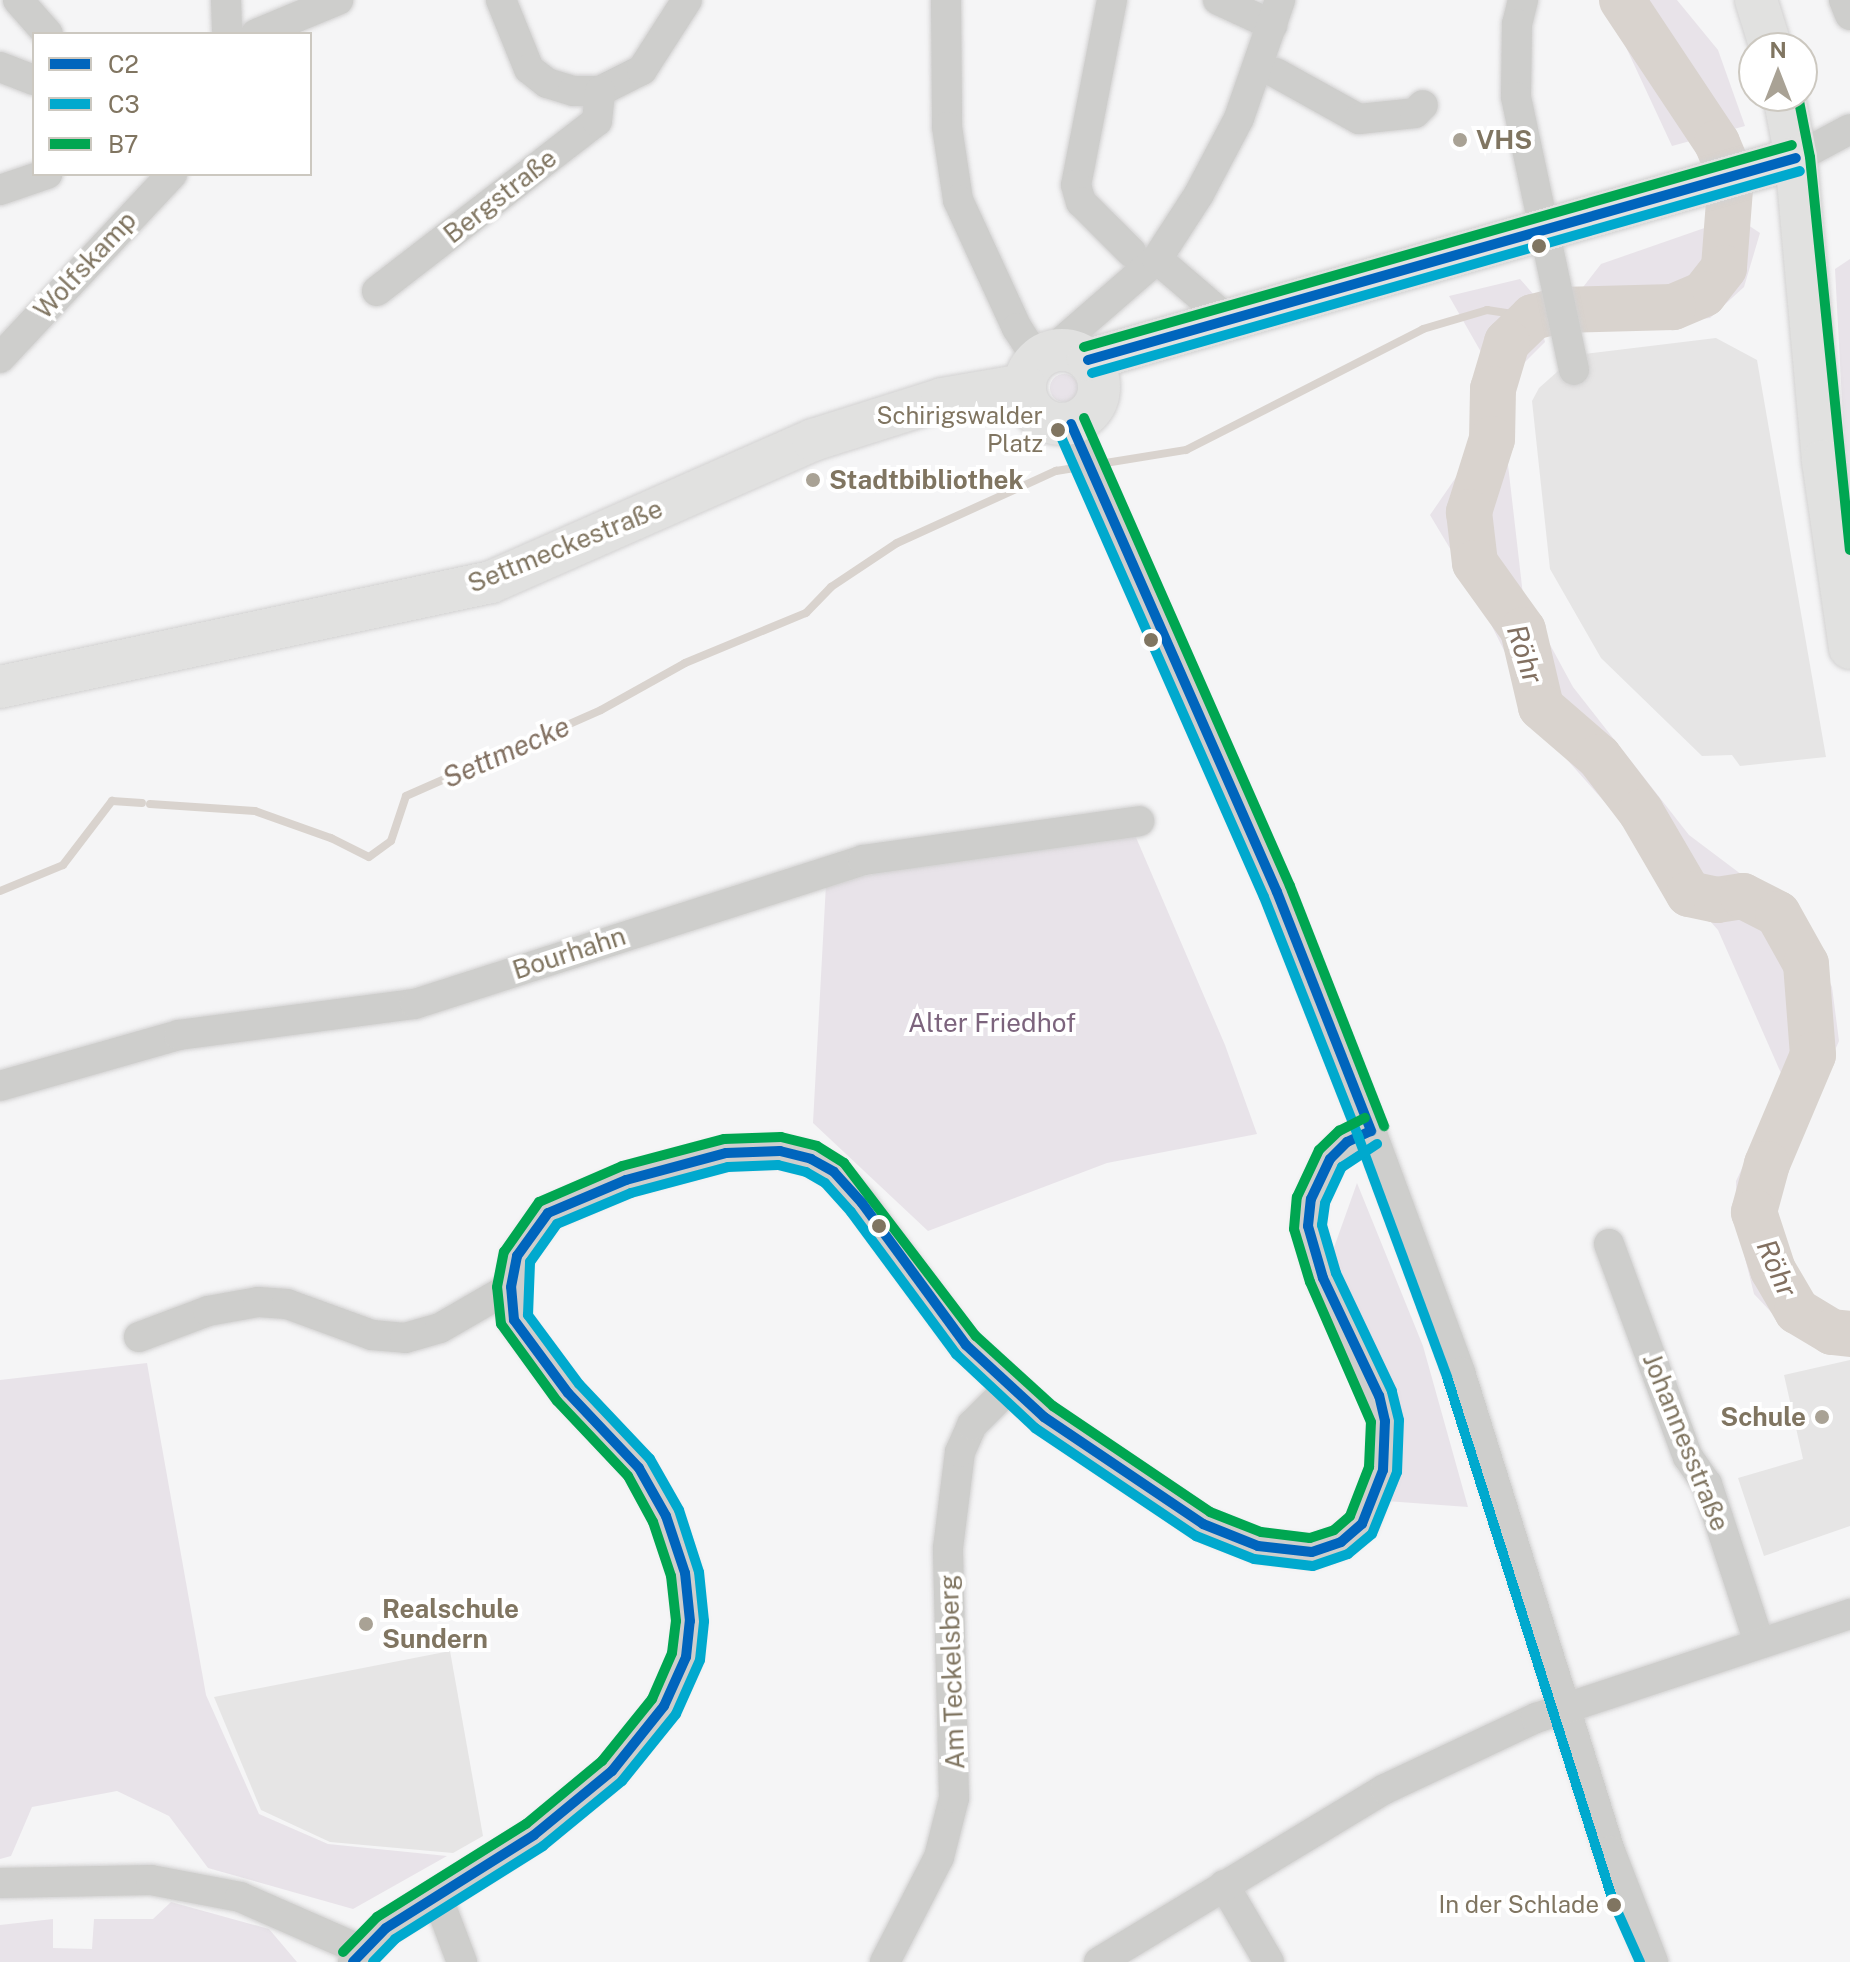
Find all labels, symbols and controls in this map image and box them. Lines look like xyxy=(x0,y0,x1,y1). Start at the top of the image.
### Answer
legend xyxy=(32,32,312,176)
north arrow xyxy=(1738,32,1818,112)
text: N xyxy=(1769,37,1787,63)
text: C2 xyxy=(108,50,139,78)
text: C3 xyxy=(108,90,140,118)
place label: VHS xyxy=(1476,124,1532,156)
text: B7 xyxy=(108,130,139,158)
marker: VHS xyxy=(1451,131,1469,149)
street label: Bergstraße xyxy=(437,142,563,250)
street label: Wolfskamp xyxy=(27,205,143,325)
unlabelled marker xyxy=(1531,238,1547,254)
place label: Schirigswalder Platz xyxy=(877,402,1043,458)
marker: Schirigswalder Platz xyxy=(1050,422,1066,438)
place label: Stadtbibliothek xyxy=(829,464,1024,496)
marker: Stadtbibliothek xyxy=(804,471,822,489)
street label: Settmeckestraße xyxy=(463,493,667,599)
water label: Röhr xyxy=(1500,621,1550,687)
unlabelled marker xyxy=(1143,632,1159,648)
water label: Settmecke xyxy=(437,709,575,795)
street label: Bourhahn xyxy=(509,920,629,986)
park label: Alter Friedhof xyxy=(908,1007,1076,1039)
unlabelled marker xyxy=(871,1218,887,1234)
water label: Röhr xyxy=(1750,1234,1804,1302)
street label: Johannesstraße xyxy=(1636,1349,1736,1535)
place label: Schule xyxy=(1720,1401,1806,1433)
marker: Schule xyxy=(1813,1408,1831,1426)
street label: Am Teckelsberg xyxy=(933,1574,971,1770)
place label: Realschule Sundern xyxy=(382,1593,519,1654)
marker: Realschule Sundern xyxy=(357,1615,375,1633)
place label: In der Schlade xyxy=(1438,1891,1599,1919)
marker: In der Schlade xyxy=(1606,1897,1622,1913)

